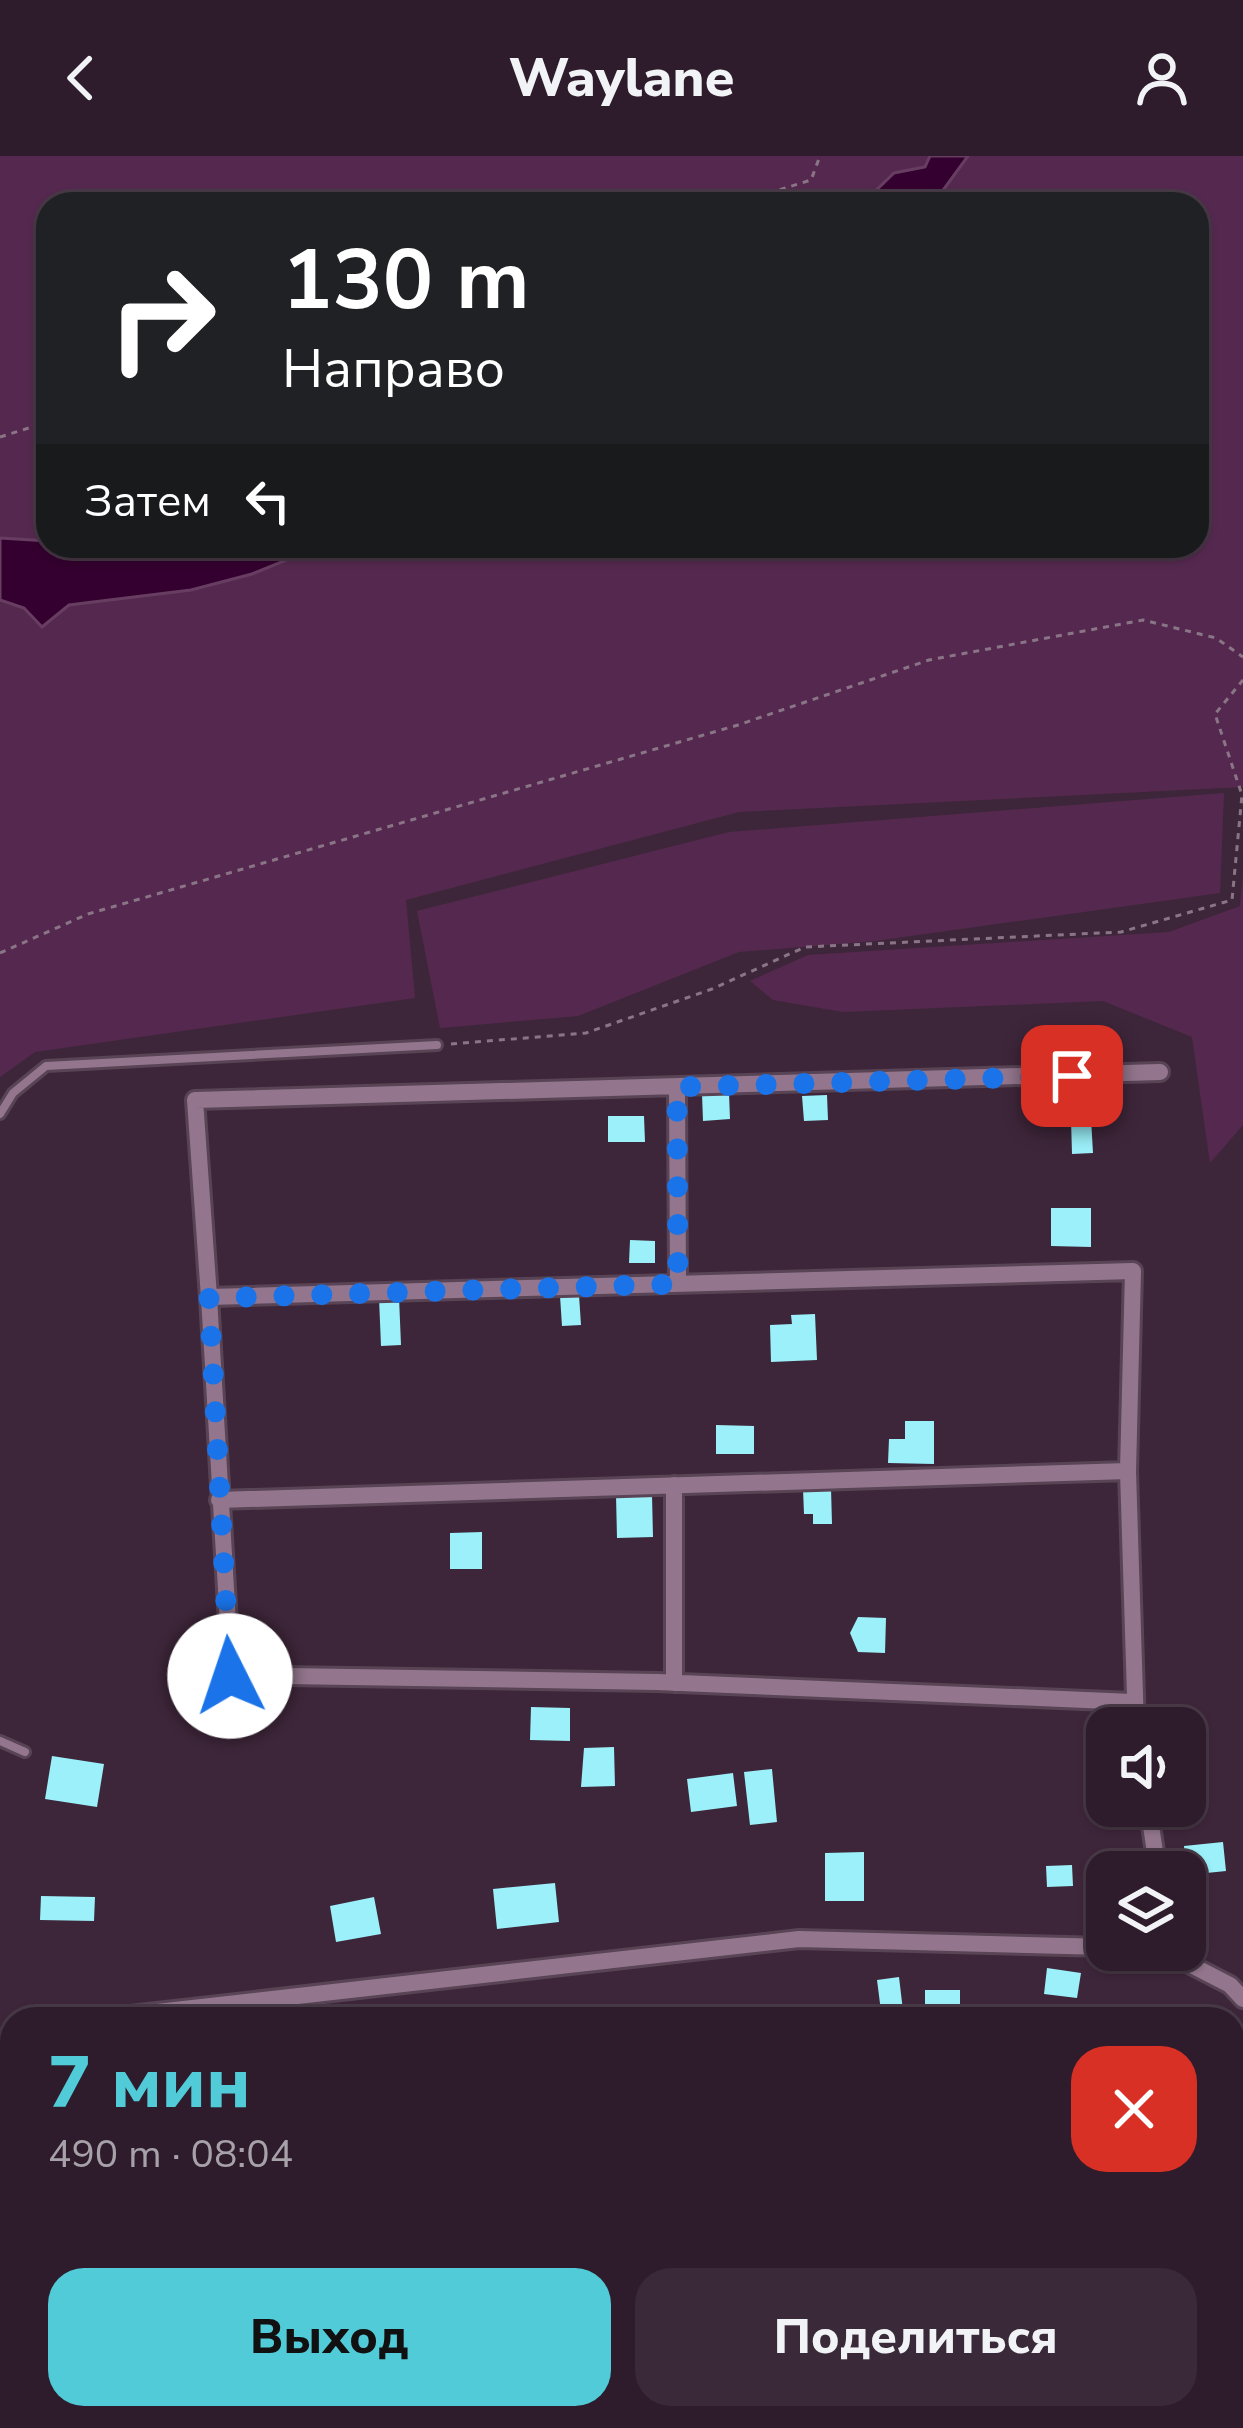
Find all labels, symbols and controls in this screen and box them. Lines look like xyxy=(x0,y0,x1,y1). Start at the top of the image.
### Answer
text: Waylane xyxy=(509,41,734,115)
icon: back xyxy=(48,45,114,111)
icon: person xyxy=(1129,45,1195,111)
text: 130 m xyxy=(282,223,530,338)
icon: right xyxy=(84,240,240,396)
text: Направо xyxy=(282,332,505,406)
icon: left xyxy=(235,468,301,534)
text: Затем xyxy=(84,471,211,532)
pin xyxy=(1021,1025,1123,1127)
icon: arrive xyxy=(1039,1043,1105,1109)
position arrow xyxy=(167,1613,293,1739)
map controls xyxy=(1086,1707,1206,1971)
button: sound xyxy=(1086,1707,1206,1827)
button: layers xyxy=(1086,1851,1206,1971)
text: 7 мин xyxy=(48,2034,251,2132)
button: close xyxy=(1071,2046,1197,2172)
text: 490 m · 08:04 xyxy=(48,2128,293,2181)
button: Выход xyxy=(48,2268,611,2406)
button: Поделиться xyxy=(635,2268,1197,2406)

